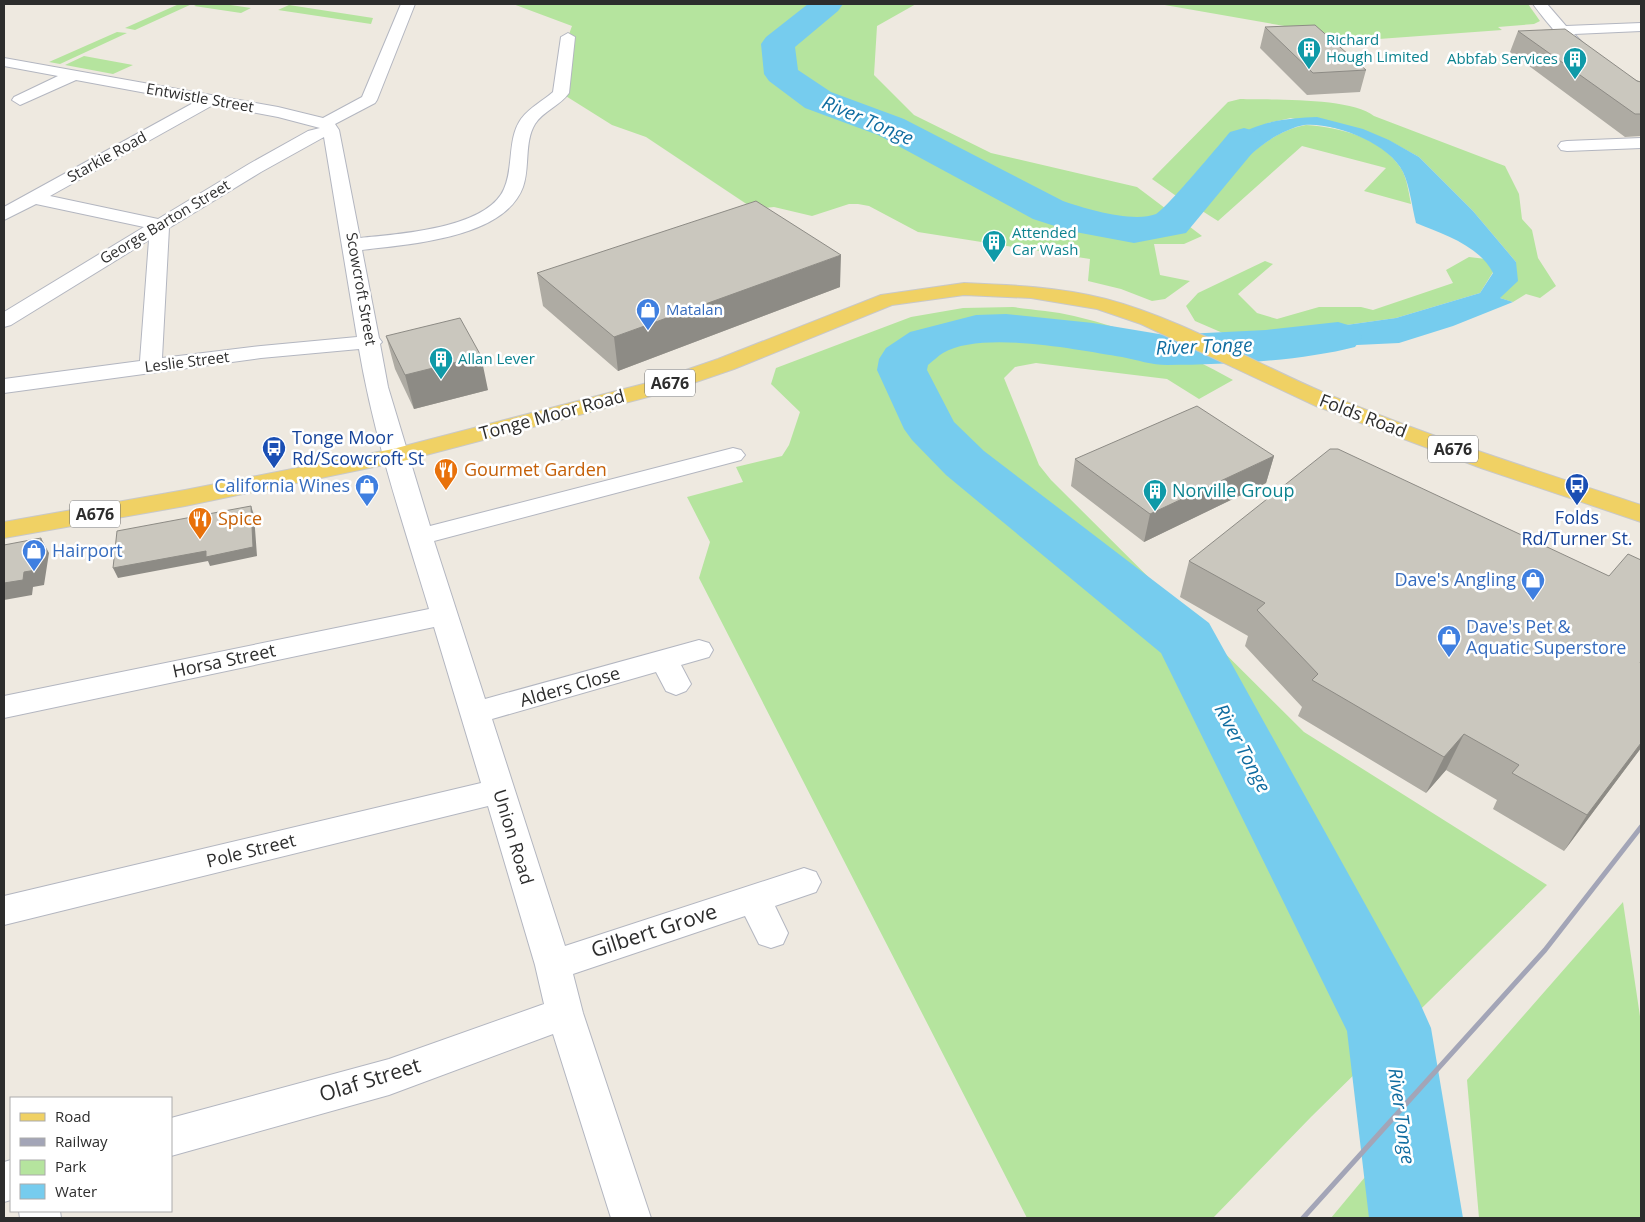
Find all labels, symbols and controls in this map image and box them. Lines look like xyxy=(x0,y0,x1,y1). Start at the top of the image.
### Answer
place label: Richard Hough Limited xyxy=(1326,29,1429,66)
building icon: Richard Hough Limited xyxy=(1296,36,1322,70)
building icon: Abbfab Services xyxy=(1562,46,1588,80)
place label: Abbfab Services xyxy=(1447,48,1558,68)
street label: Entwistle Street xyxy=(145,78,255,116)
water label: River Tonge xyxy=(818,89,918,151)
street label: Starkie Road xyxy=(63,126,150,186)
street label: George Barton Street xyxy=(96,174,233,268)
place label: Attended Car Wash xyxy=(1012,222,1078,259)
building icon: Attended Car Wash xyxy=(981,229,1007,263)
street label: Scowcroft Street xyxy=(342,231,382,347)
shop icon: Matalan xyxy=(635,297,661,331)
place label: Matalan xyxy=(666,299,723,319)
water label: River Tonge xyxy=(1155,331,1253,361)
street label: Leslie Street xyxy=(143,346,230,376)
building icon: Allan Lever xyxy=(428,346,454,380)
place label: Allan Lever xyxy=(458,348,535,368)
road number: A676 xyxy=(645,369,695,396)
street label: Tonge Moor Road xyxy=(477,383,627,445)
street label: Folds Road xyxy=(1316,387,1411,443)
place label: Tonge Moor Rd/Scowcroft St xyxy=(292,425,424,470)
bus stop icon: Tonge Moor Rd/Scowcroft St xyxy=(261,435,287,469)
road number: A676 xyxy=(1428,436,1478,462)
restaurant icon: Gourmet Garden xyxy=(433,457,459,491)
place label: Gourmet Garden xyxy=(464,457,607,481)
bus stop icon: Folds Rd/Turner St. xyxy=(1564,472,1590,506)
place label: California Wines xyxy=(214,473,350,497)
shop icon: California Wines xyxy=(354,473,380,507)
building icon: Norville Group xyxy=(1142,478,1168,512)
place label: Norville Group xyxy=(1172,478,1294,502)
road number: A676 xyxy=(70,500,120,528)
place label: Folds Rd/Turner St. xyxy=(1521,505,1633,550)
restaurant icon: Spice xyxy=(187,506,213,540)
place label: Spice xyxy=(218,506,262,530)
shop icon: Hairport xyxy=(21,538,47,572)
place label: Hairport xyxy=(52,538,123,562)
place label: Dave's Angling xyxy=(1395,567,1516,591)
shop icon: Dave's Angling xyxy=(1520,567,1546,601)
place label: Dave's Pet & Aquatic Superstore xyxy=(1466,614,1626,659)
shop icon: Dave's Pet & Aquatic Superstore xyxy=(1436,624,1462,658)
street label: Horsa Street xyxy=(170,637,278,683)
street label: Alders Close xyxy=(517,660,623,712)
water label: River Tonge xyxy=(1209,699,1277,797)
street label: Union Road xyxy=(488,786,540,887)
street label: Pole Street xyxy=(204,827,298,873)
street label: Gilbert Grove xyxy=(587,897,720,964)
street label: Olaf Street xyxy=(316,1050,424,1108)
water label: River Tonge xyxy=(1382,1066,1422,1166)
legend xyxy=(10,1097,172,1212)
text: Road xyxy=(55,1106,91,1126)
text: Railway xyxy=(55,1131,108,1151)
text: Park xyxy=(55,1156,86,1176)
text: Water xyxy=(55,1181,97,1201)

